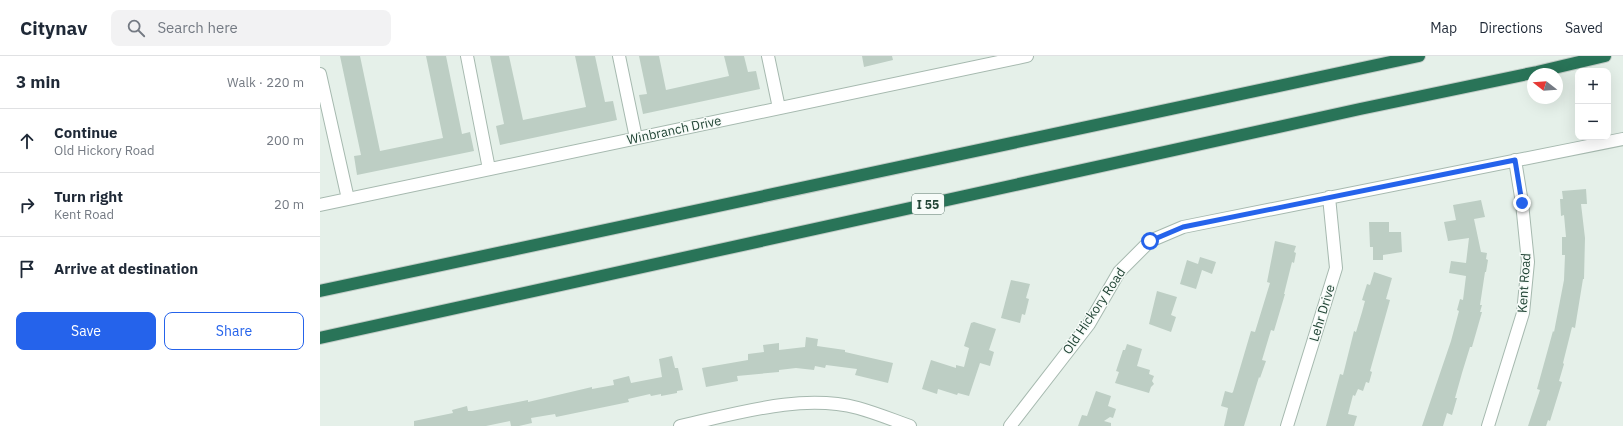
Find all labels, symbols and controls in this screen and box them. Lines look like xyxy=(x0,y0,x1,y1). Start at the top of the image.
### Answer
search box xyxy=(111,10,391,46)
text: Citynav xyxy=(20,16,87,40)
icon: search xyxy=(125,17,147,39)
text: Search here xyxy=(157,18,238,37)
text: Map xyxy=(1430,19,1457,37)
text: Directions xyxy=(1479,19,1543,37)
text: Saved xyxy=(1565,19,1603,37)
north arrow xyxy=(1527,68,1563,104)
map controls xyxy=(1575,68,1611,140)
button: + xyxy=(1575,68,1611,104)
text: 3 min xyxy=(16,71,60,93)
text: Walk · 220 m xyxy=(227,74,304,91)
button: − xyxy=(1575,104,1611,140)
street label: Winbranch Drive xyxy=(625,112,723,148)
text: Continue xyxy=(54,123,118,142)
icon: ahead xyxy=(16,130,38,152)
text: 200 m xyxy=(266,132,304,149)
text: Old Hickory Road xyxy=(54,142,155,159)
text: Turn right xyxy=(54,187,123,206)
icon: right xyxy=(16,194,38,216)
road number: I 55 xyxy=(912,194,944,214)
route end xyxy=(1513,194,1531,212)
text: 20 m xyxy=(274,196,304,213)
text: Kent Road xyxy=(54,206,114,223)
route start xyxy=(1141,232,1159,250)
street label: Kent Road xyxy=(1513,252,1535,314)
icon: arrive xyxy=(16,258,38,280)
text: Arrive at destination xyxy=(54,259,198,278)
street label: Old Hickory Road xyxy=(1059,265,1129,357)
street label: Lehr Drive xyxy=(1305,282,1339,344)
button: Save xyxy=(16,312,156,350)
button: Share xyxy=(164,312,304,350)

